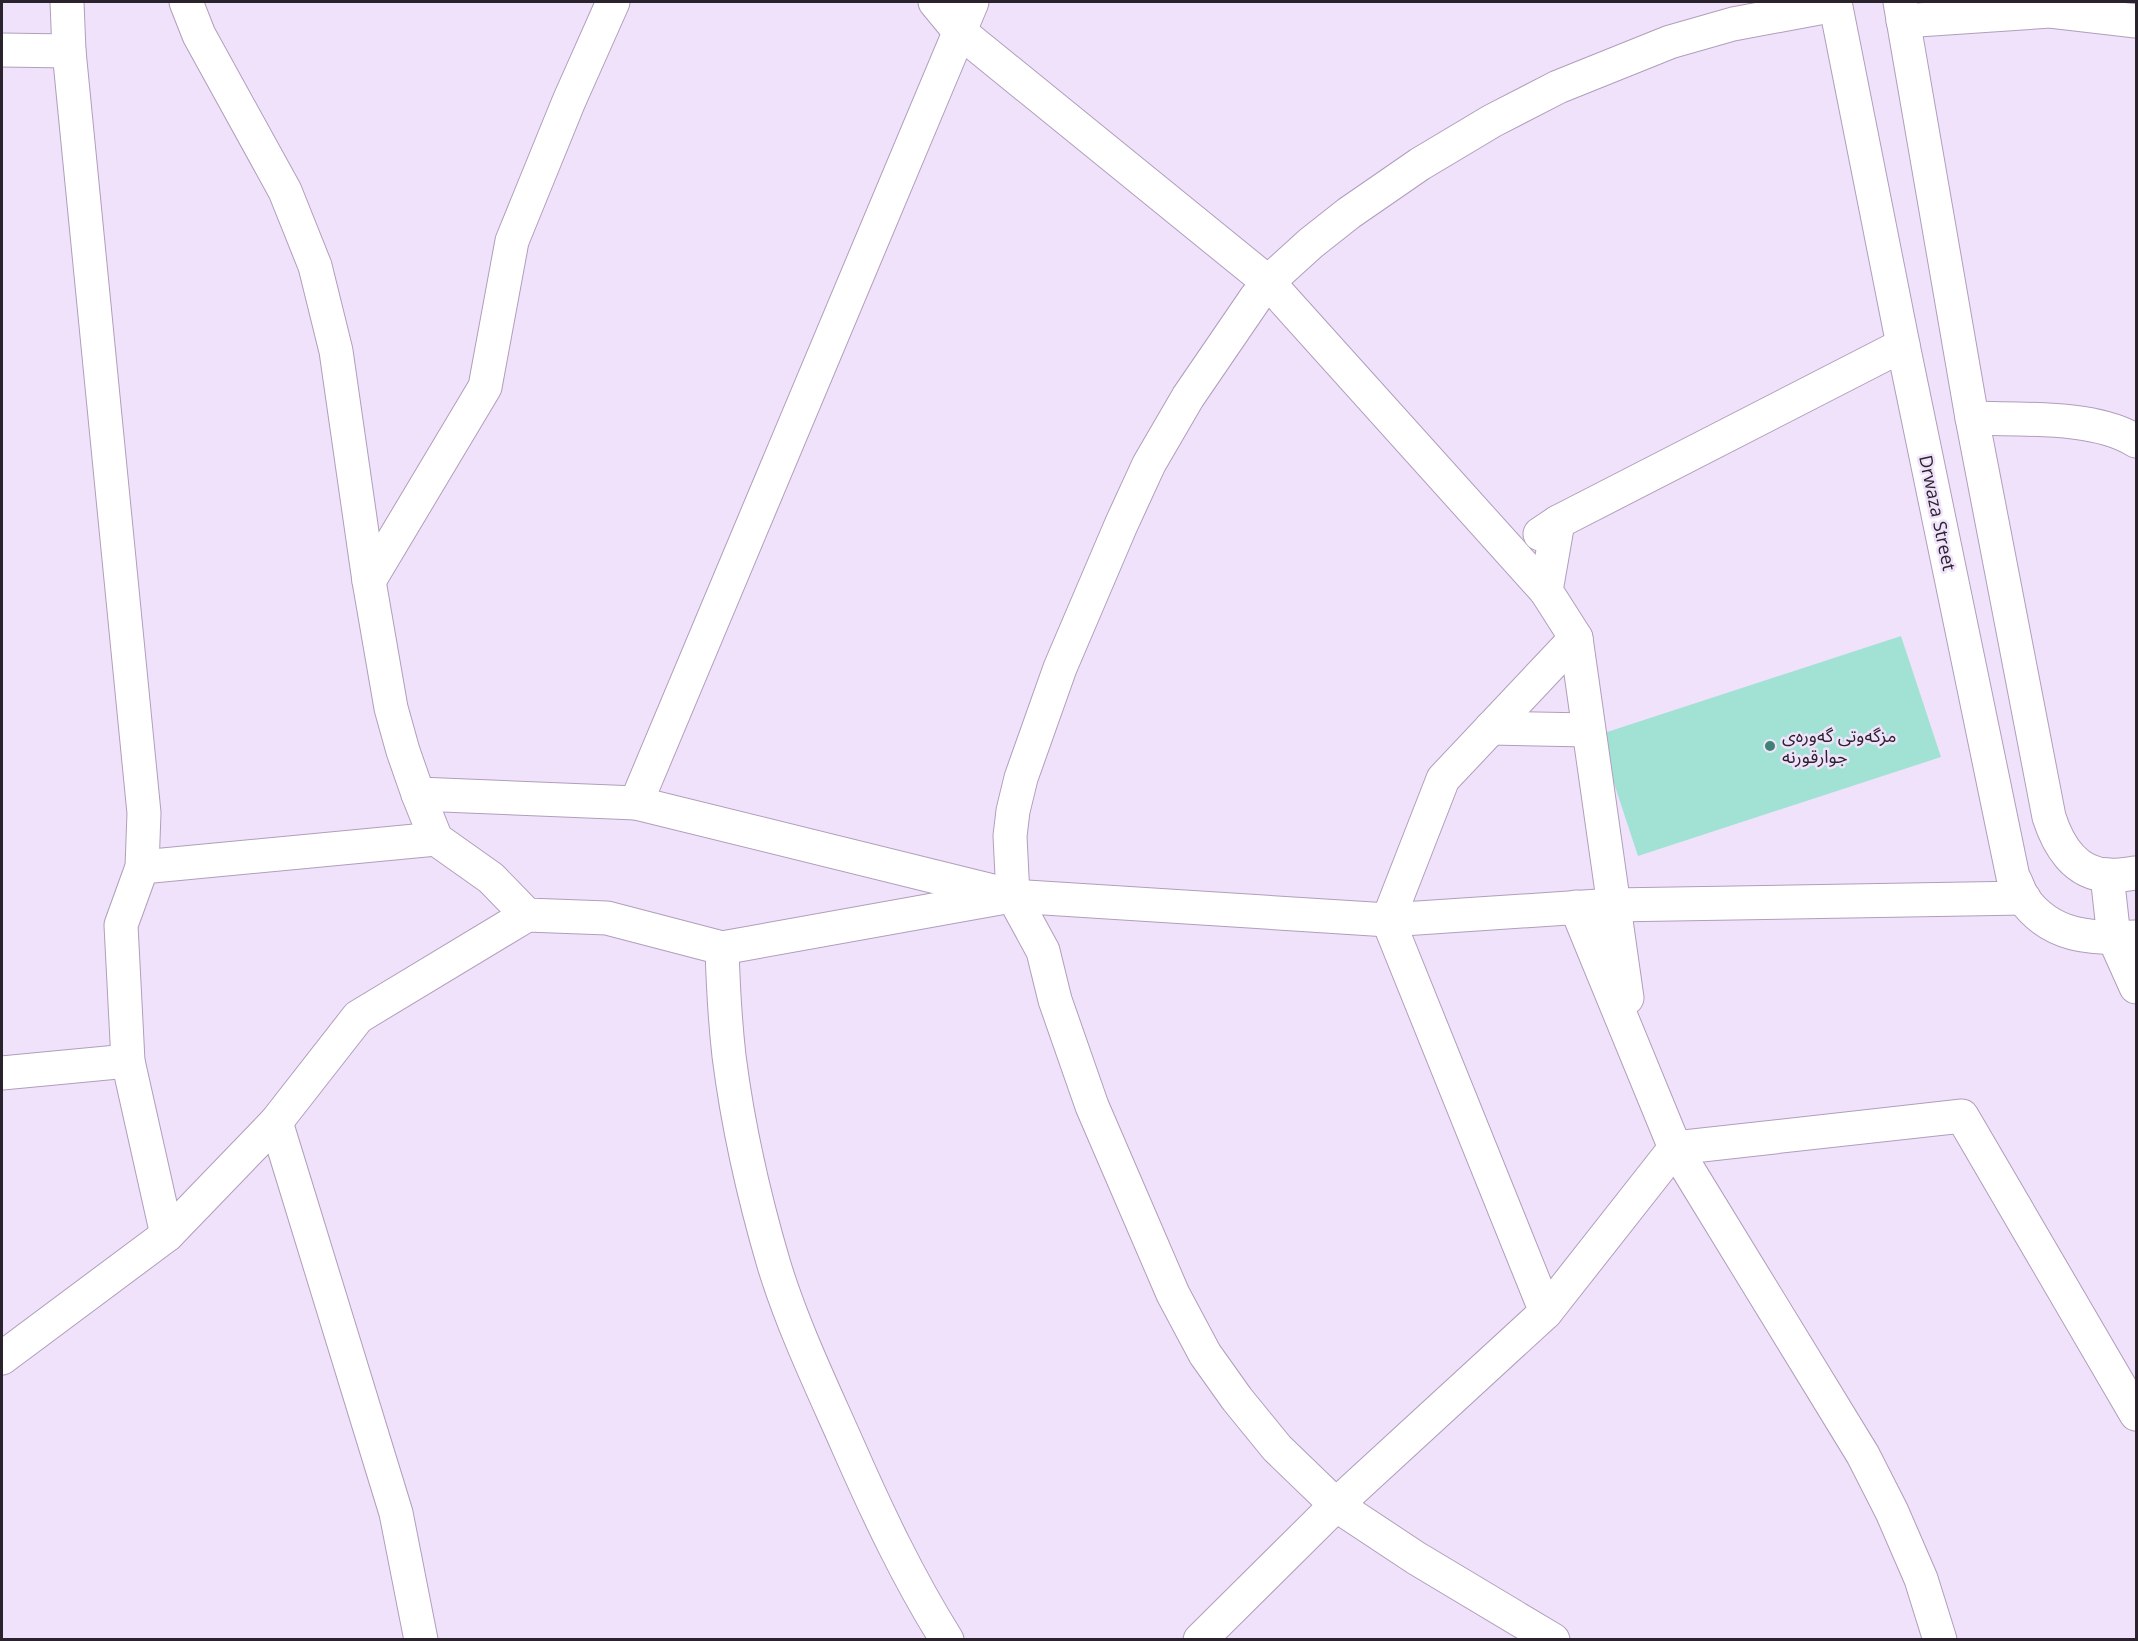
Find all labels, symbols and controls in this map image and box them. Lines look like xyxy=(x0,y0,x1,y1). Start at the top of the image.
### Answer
street label: Drwaza Street xyxy=(1914,453,1962,573)
place label: مزگەوتی گەورەی جوارقورنە xyxy=(1782,723,1896,768)
marker: مزگەوتی گەورەی جوارقورنە xyxy=(1763,739,1777,753)

